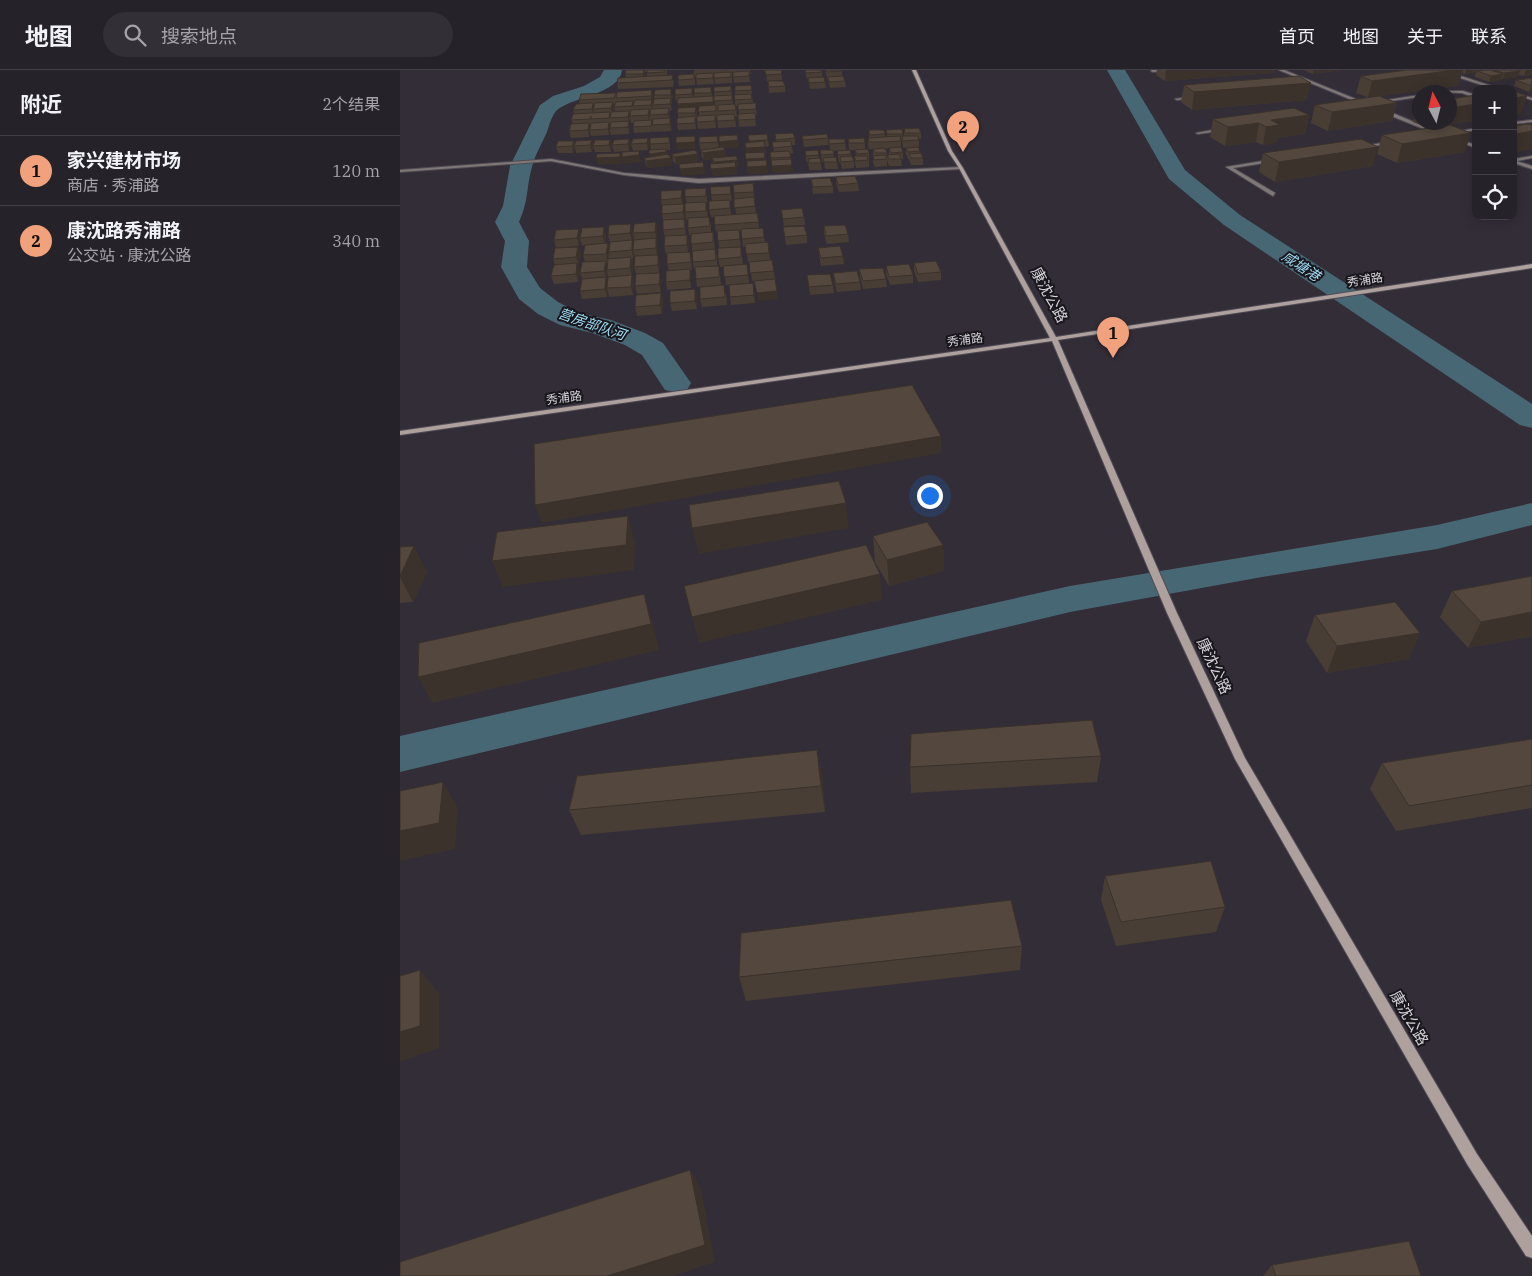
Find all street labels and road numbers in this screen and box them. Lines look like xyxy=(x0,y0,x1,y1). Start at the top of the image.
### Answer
street label: 康沈公路 xyxy=(1027,264,1072,326)
street label: 秀浦路 xyxy=(1346,269,1384,290)
street label: 秀浦路 xyxy=(946,330,984,349)
street label: 秀浦路 xyxy=(545,388,583,407)
street label: 康沈公路 xyxy=(1193,635,1236,697)
street label: 康沈公路 xyxy=(1386,987,1433,1048)

